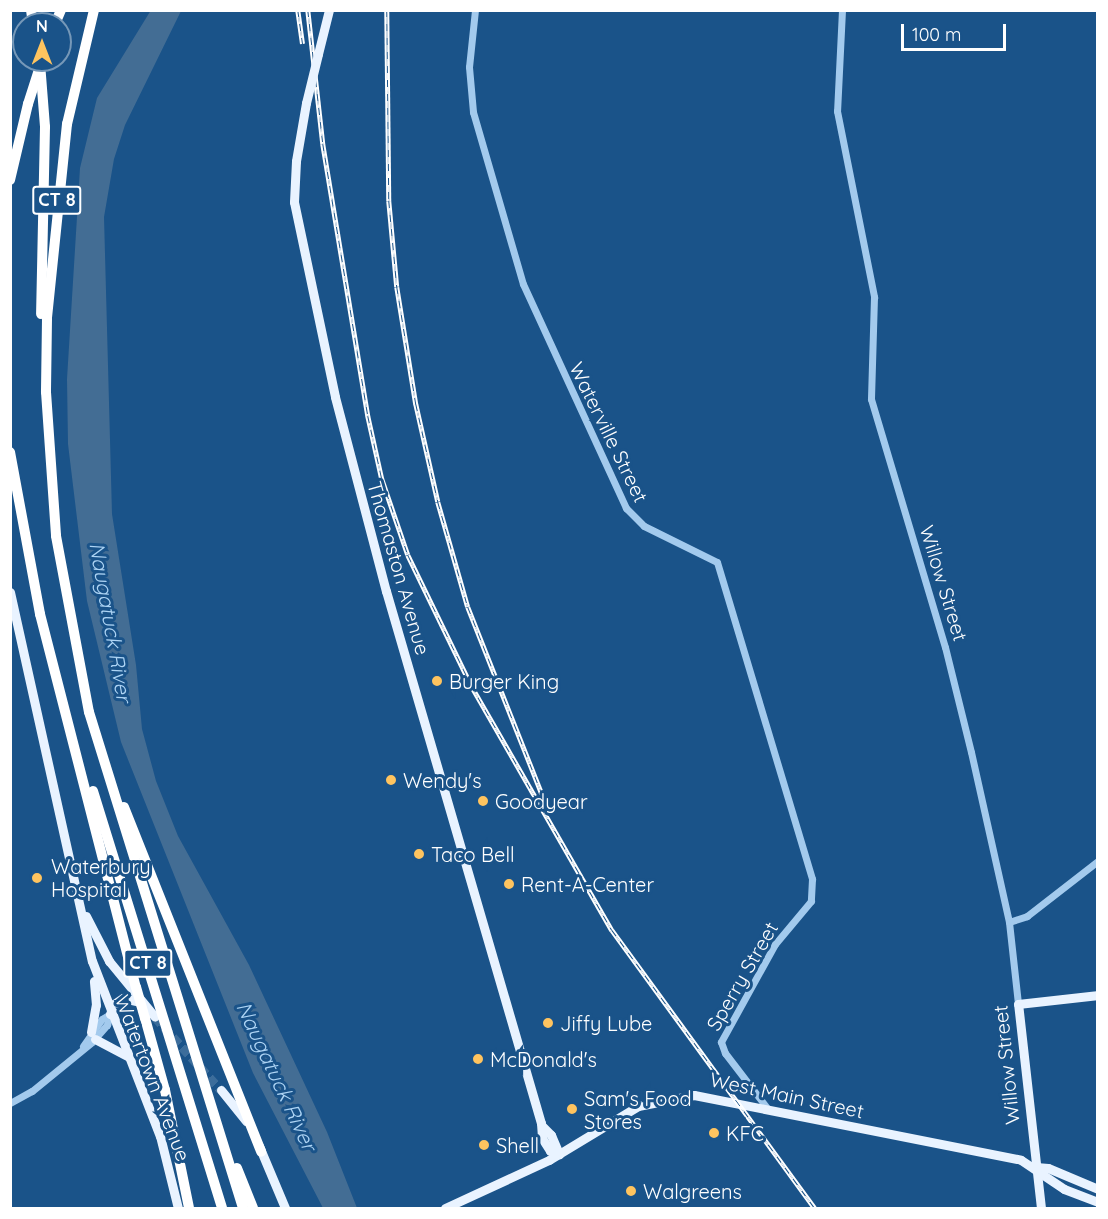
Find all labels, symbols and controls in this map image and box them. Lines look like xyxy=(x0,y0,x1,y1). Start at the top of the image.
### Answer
north arrow xyxy=(12,12,72,72)
scale bar xyxy=(904,12,1009,50)
text: N xyxy=(36,16,48,36)
text: 100 m xyxy=(912,23,961,46)
road number: CT 8 xyxy=(32,185,82,215)
street label: Waterville Street xyxy=(565,358,653,506)
street label: Thomaston Avenue xyxy=(363,478,435,658)
street label: Willow Street xyxy=(915,522,973,644)
water label: Naugatuck River xyxy=(85,540,137,704)
place label: Burger King xyxy=(449,669,559,693)
marker: Burger King xyxy=(430,674,444,688)
place label: Wendy's xyxy=(403,768,482,792)
marker: Wendy's xyxy=(384,773,398,787)
place label: Goodyear xyxy=(495,789,588,813)
marker: Goodyear xyxy=(476,794,490,808)
place label: Taco Bell xyxy=(431,842,515,866)
marker: Taco Bell xyxy=(412,847,426,861)
place label: Waterbury Hospital xyxy=(51,855,150,902)
marker: Waterbury Hospital xyxy=(28,869,46,887)
place label: Rent-A-Center xyxy=(521,872,654,896)
marker: Rent-A-Center xyxy=(502,877,516,891)
street label: Sperry Street xyxy=(701,917,783,1035)
road number: CT 8 xyxy=(122,948,174,978)
street label: Watertown Avenue xyxy=(110,991,196,1165)
water label: Naugatuck River xyxy=(231,997,323,1155)
street label: Willow Street xyxy=(988,1004,1024,1126)
place label: Jiffy Lube xyxy=(560,1011,652,1035)
marker: Jiffy Lube xyxy=(541,1016,555,1030)
place label: McDonald's xyxy=(490,1047,597,1071)
marker: McDonald's xyxy=(471,1052,485,1066)
street label: West Main Street xyxy=(708,1067,866,1123)
place label: Sam's Food Stores xyxy=(584,1086,692,1133)
marker: Sam's Food Stores xyxy=(565,1102,579,1116)
place label: KFC xyxy=(726,1121,764,1145)
marker: KFC xyxy=(707,1126,721,1140)
place label: Shell xyxy=(496,1133,539,1157)
marker: Shell xyxy=(477,1138,491,1152)
place label: Walgreens xyxy=(643,1179,742,1203)
marker: Walgreens xyxy=(624,1184,638,1198)

